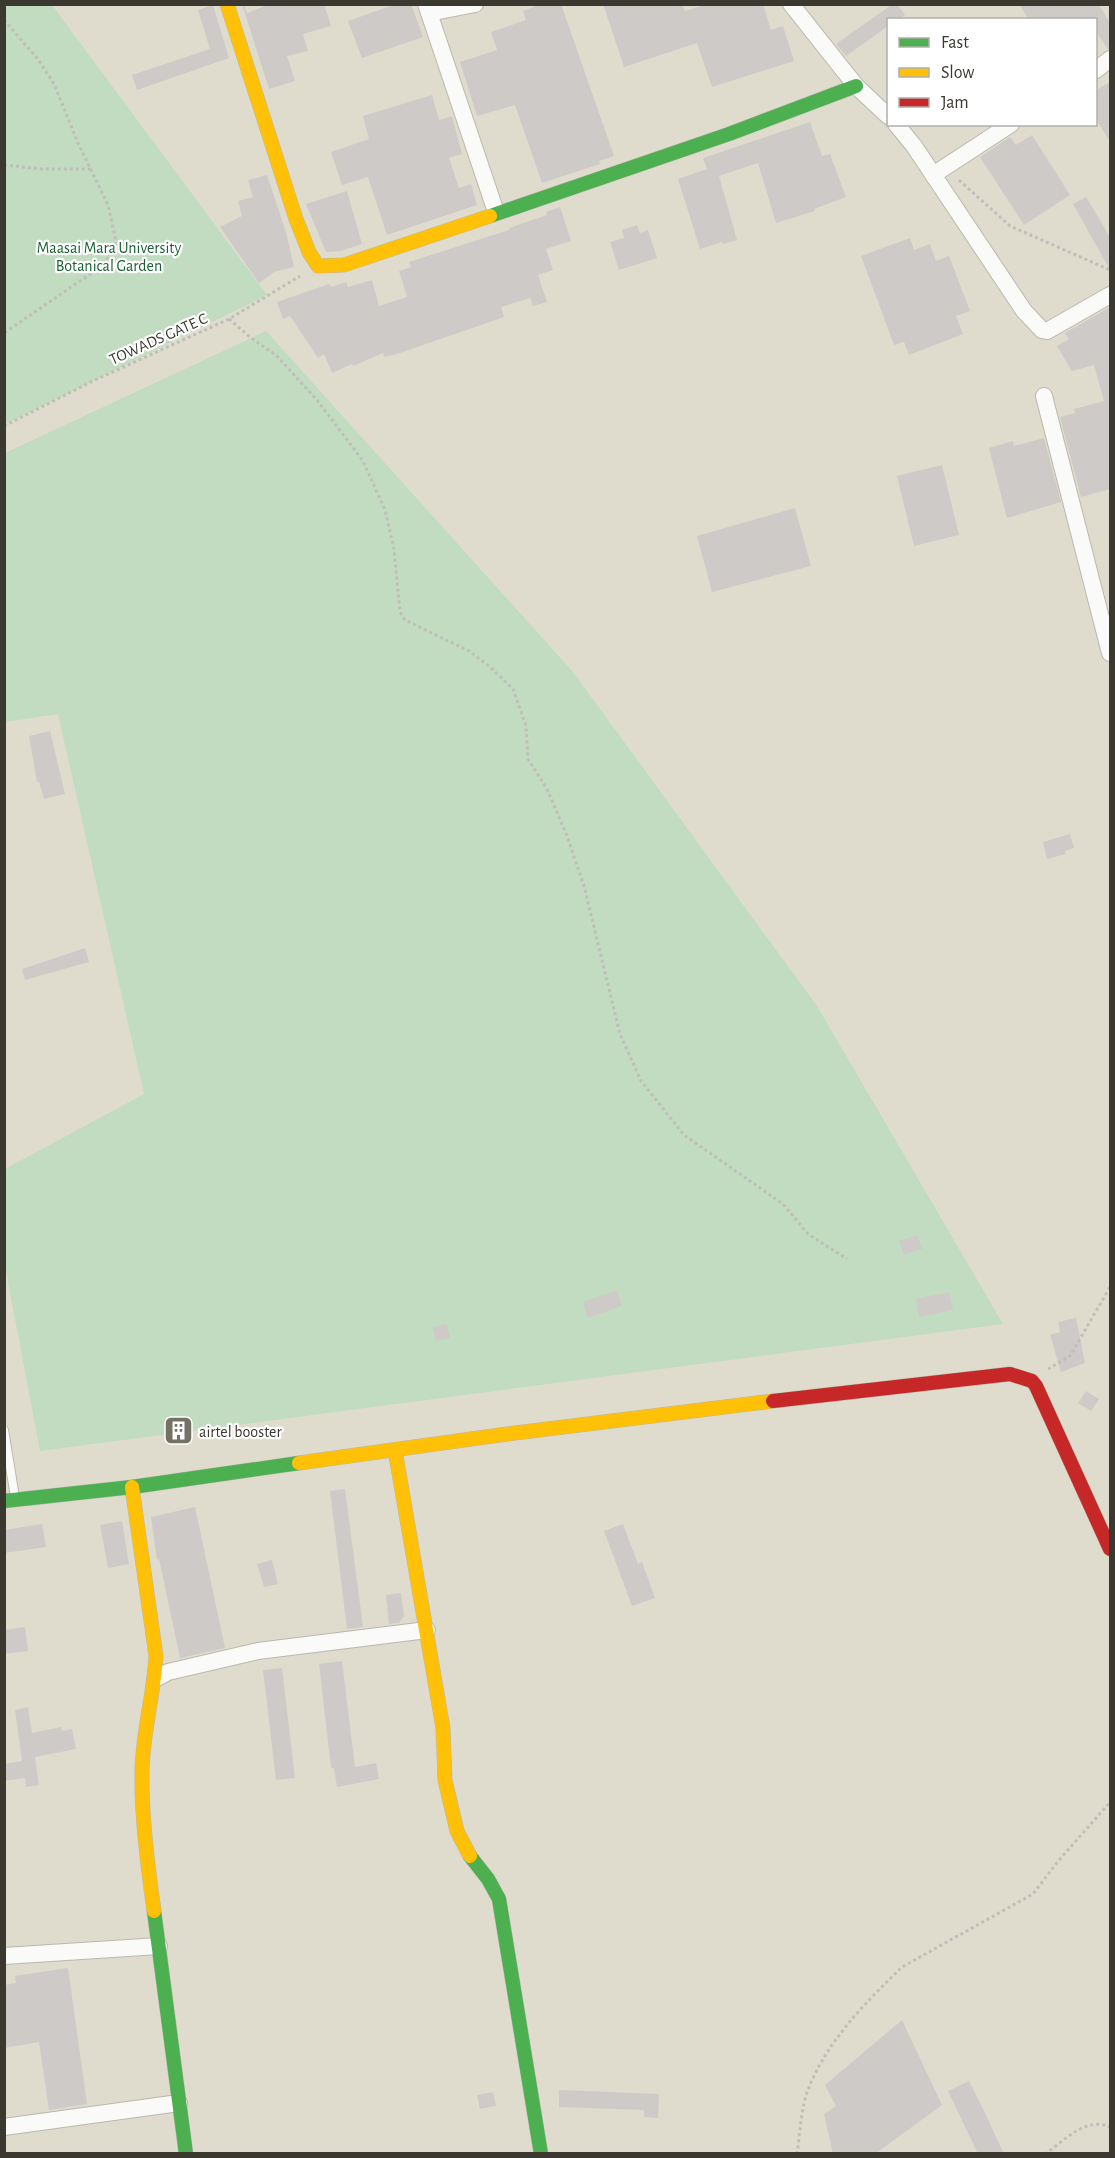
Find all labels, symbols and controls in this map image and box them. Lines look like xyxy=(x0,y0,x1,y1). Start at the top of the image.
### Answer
legend xyxy=(887,18,1097,126)
text: Fast xyxy=(941,34,969,52)
text: Slow xyxy=(941,64,974,82)
text: Jam xyxy=(941,94,969,112)
park label: Maasai Mara University Botanical Garden xyxy=(37,240,181,274)
street label: TOWADS GATE C xyxy=(107,310,210,368)
building icon: airtel booster xyxy=(162,1415,194,1447)
place label: airtel booster xyxy=(199,1424,282,1440)

